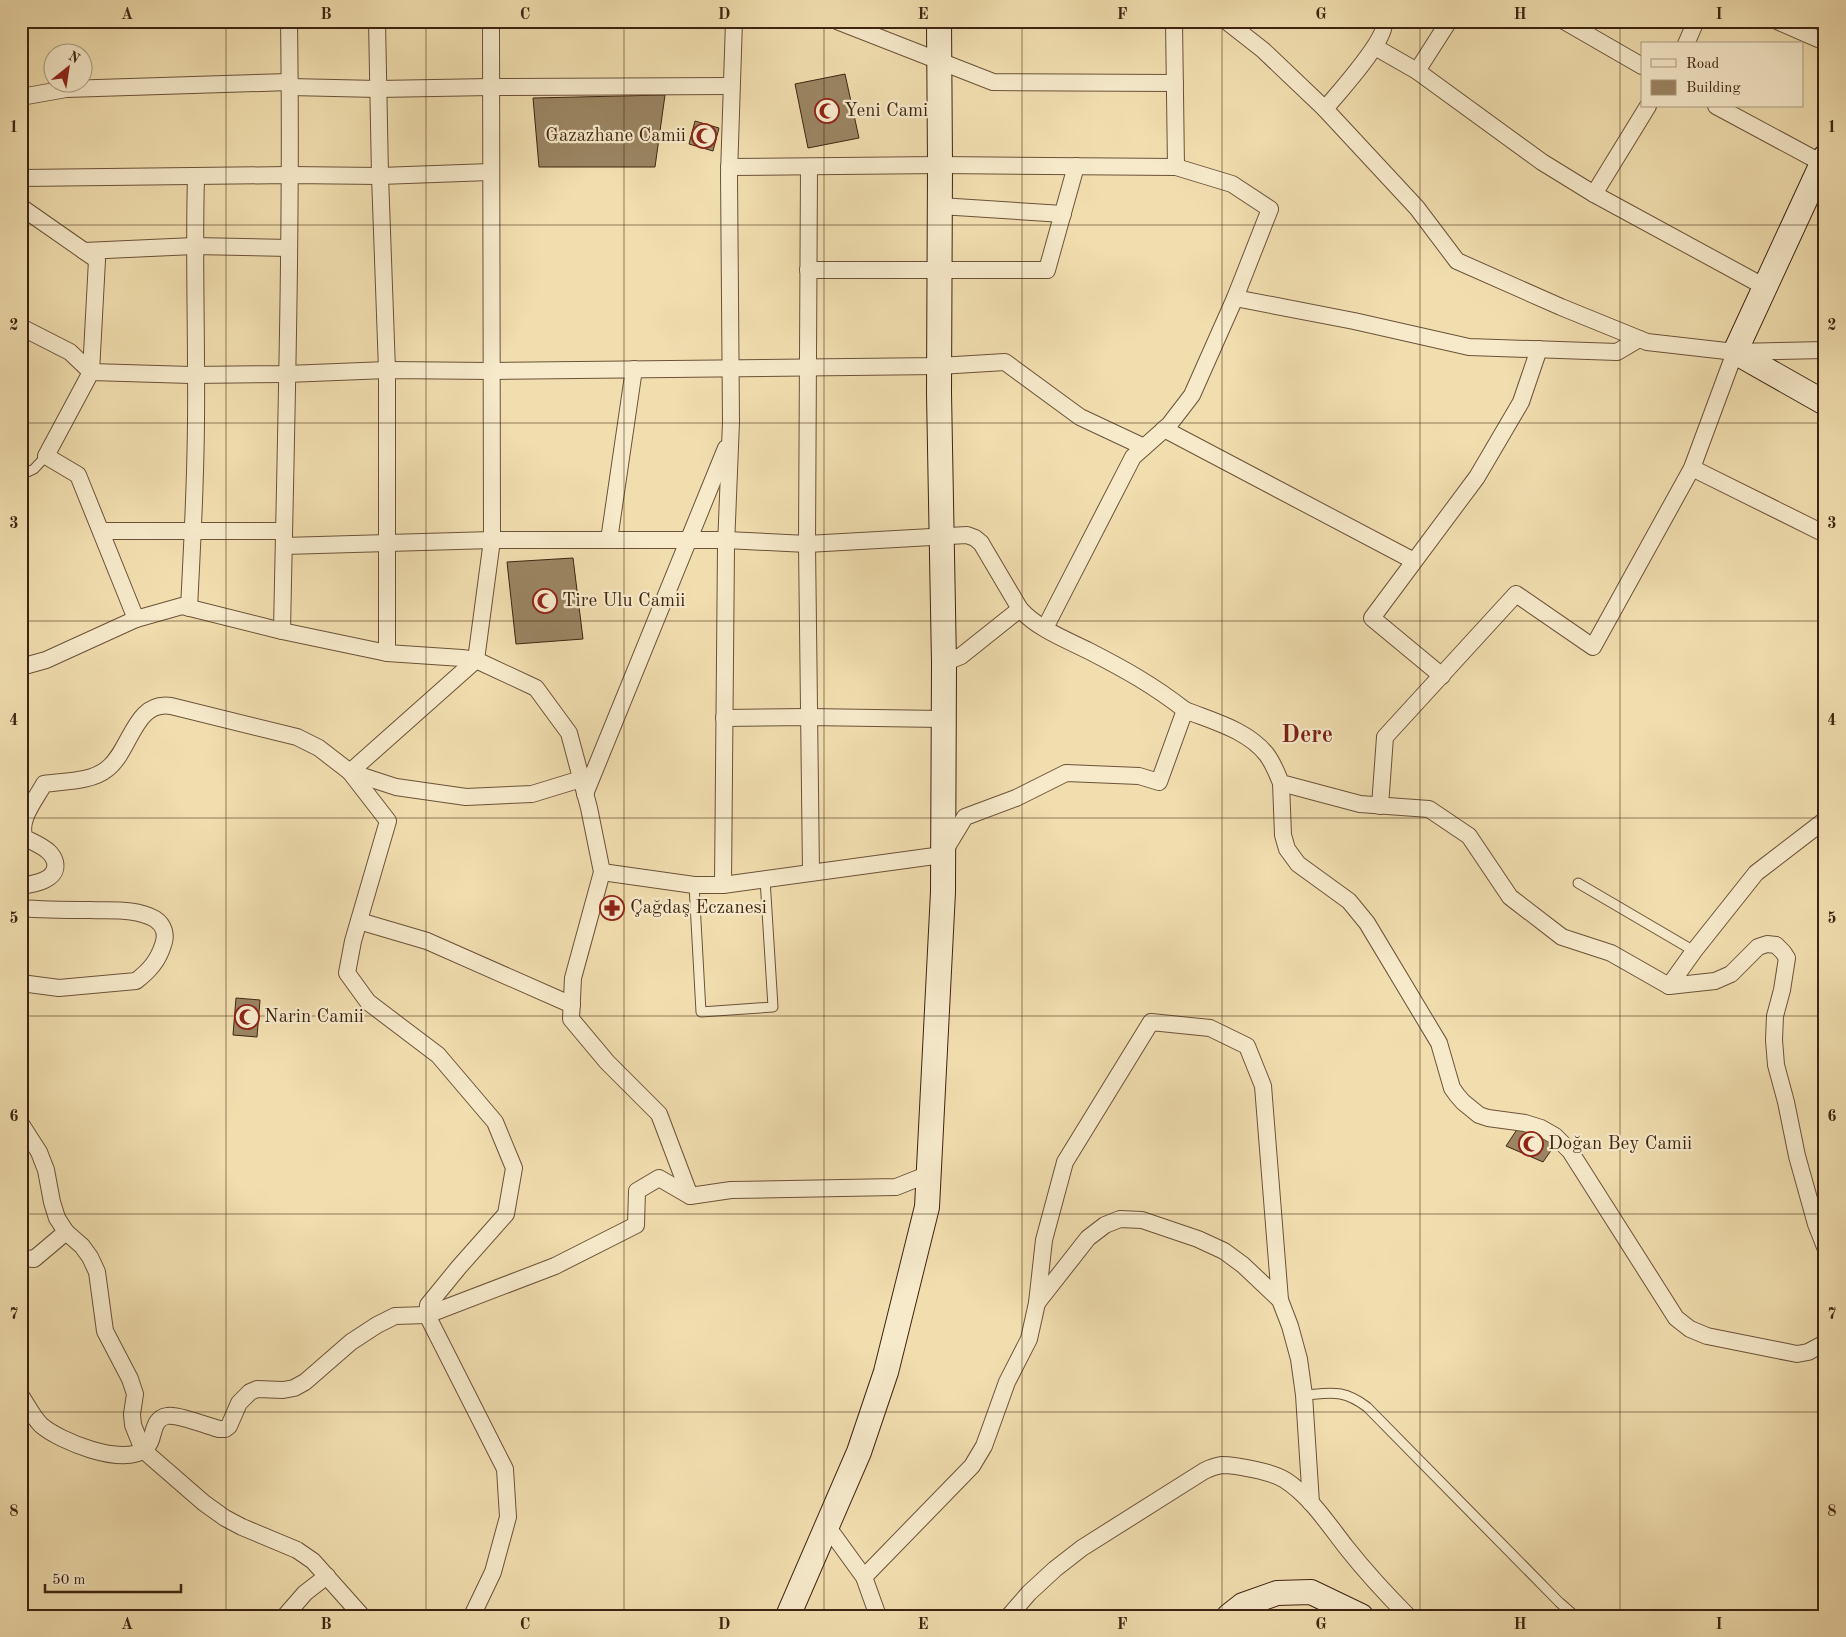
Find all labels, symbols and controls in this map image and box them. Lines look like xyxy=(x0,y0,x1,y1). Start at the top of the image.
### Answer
text: A xyxy=(121,7,133,23)
text: B xyxy=(320,7,332,23)
text: C xyxy=(520,7,530,23)
text: D xyxy=(718,7,730,23)
text: E xyxy=(917,7,929,23)
text: F xyxy=(1117,7,1128,23)
text: G xyxy=(1315,7,1327,23)
text: H xyxy=(1513,7,1527,23)
text: I xyxy=(1715,7,1723,23)
north arrow xyxy=(42,42,92,92)
legend xyxy=(1641,42,1804,108)
text: N xyxy=(66,49,82,66)
text: Road xyxy=(1686,57,1720,72)
text: Building xyxy=(1686,81,1741,96)
mosque icon: Yeni Cami xyxy=(814,98,840,124)
place label: Yeni Cami xyxy=(844,102,928,121)
text: 1 xyxy=(9,120,19,136)
text: 1 xyxy=(1827,120,1837,136)
mosque icon: Gazazhane Camii xyxy=(691,123,717,149)
place label: Gazazhane Camii xyxy=(545,127,686,146)
text: 2 xyxy=(9,318,19,334)
text: 2 xyxy=(1827,318,1837,334)
text: 3 xyxy=(9,516,19,532)
text: 3 xyxy=(1827,516,1837,532)
mosque icon: Tire Ulu Camii xyxy=(532,588,558,614)
place label: Tire Ulu Camii xyxy=(562,592,685,611)
text: 4 xyxy=(9,713,19,729)
text: 4 xyxy=(1827,713,1837,729)
district label: Dere xyxy=(1281,724,1333,748)
pharmacy icon: Çağdaş Eczanesi xyxy=(599,895,625,921)
place label: Çağdaş Eczanesi xyxy=(630,899,767,918)
text: 5 xyxy=(9,911,19,927)
text: 5 xyxy=(1827,911,1837,927)
mosque icon: Narin Camii xyxy=(234,1004,260,1030)
place label: Narin Camii xyxy=(264,1008,364,1027)
text: 6 xyxy=(9,1109,19,1125)
text: 6 xyxy=(1827,1109,1837,1125)
mosque icon: Doğan Bey Camii xyxy=(1518,1131,1544,1157)
place label: Doğan Bey Camii xyxy=(1548,1135,1692,1154)
text: 7 xyxy=(9,1307,19,1323)
text: 7 xyxy=(1827,1307,1837,1323)
text: 8 xyxy=(9,1504,19,1520)
text: 8 xyxy=(1827,1504,1837,1520)
scale bar xyxy=(45,1562,181,1594)
text: 50 m xyxy=(52,1573,86,1588)
text: A xyxy=(121,1617,133,1633)
text: B xyxy=(320,1617,332,1633)
text: C xyxy=(520,1617,530,1633)
text: D xyxy=(718,1617,730,1633)
text: E xyxy=(917,1617,929,1633)
text: F xyxy=(1117,1617,1128,1633)
text: G xyxy=(1315,1617,1327,1633)
text: H xyxy=(1513,1617,1527,1633)
text: I xyxy=(1715,1617,1723,1633)

